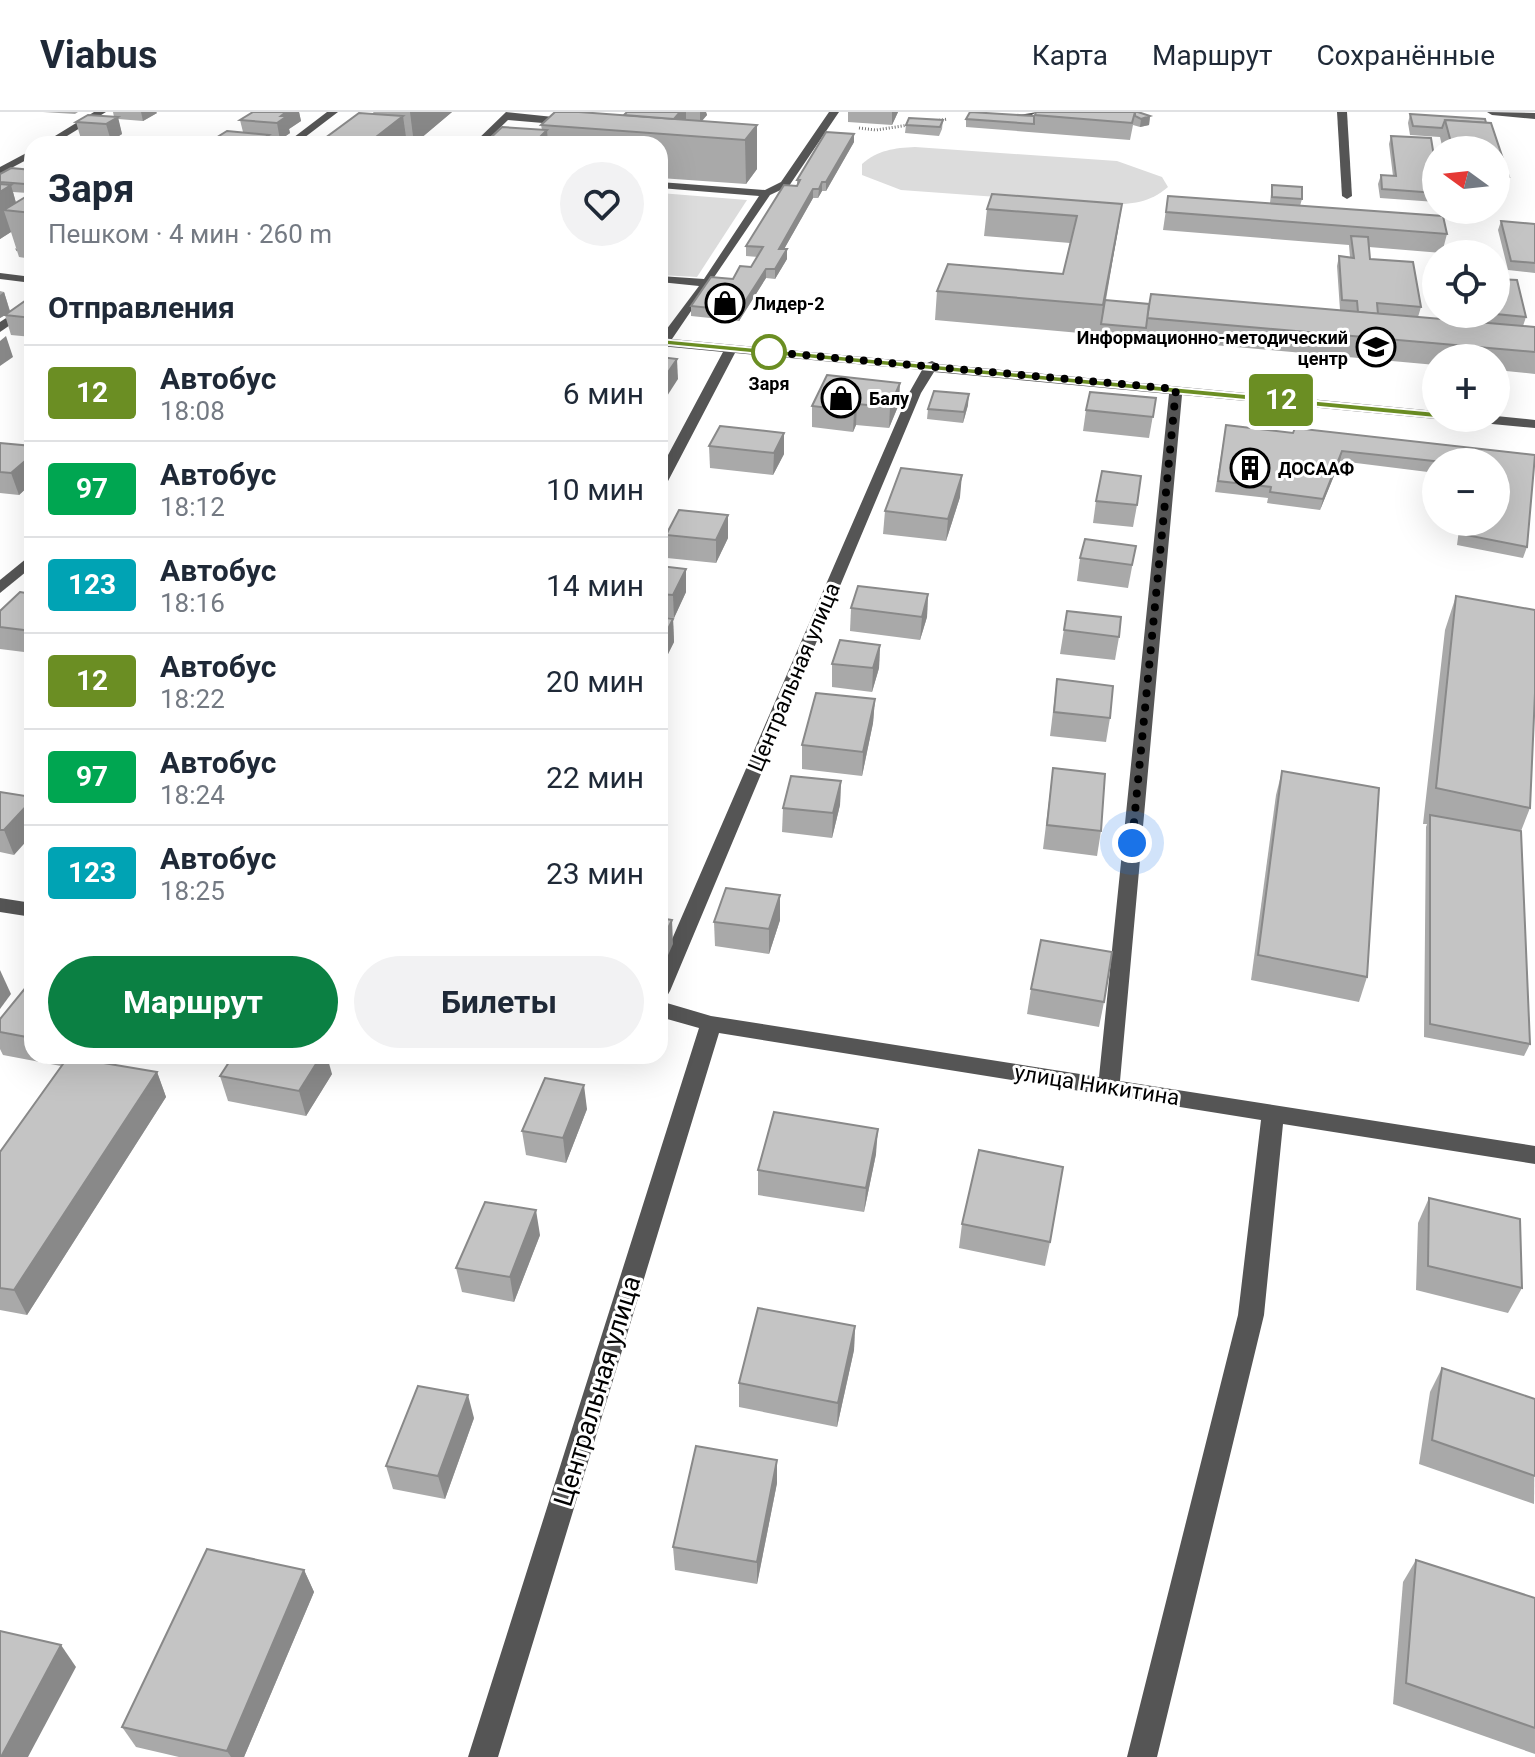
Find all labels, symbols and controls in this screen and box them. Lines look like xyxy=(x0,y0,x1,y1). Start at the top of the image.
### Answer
text: Viabus xyxy=(40,33,157,77)
text: Карта xyxy=(1032,39,1108,72)
text: Маршрут xyxy=(1152,39,1272,72)
text: Сохранённые xyxy=(1316,39,1495,72)
north arrow xyxy=(1422,136,1510,224)
map controls xyxy=(1422,136,1510,536)
button: heart xyxy=(560,162,644,246)
text: Заря xyxy=(48,167,134,211)
text: Пешком · 4 мин · 260 m xyxy=(48,219,332,249)
button: locate xyxy=(1422,240,1510,328)
shop icon: Лидер-2 xyxy=(704,282,746,324)
text: Отправления xyxy=(48,290,235,325)
place label: Лидер-2 xyxy=(753,293,825,314)
school or university icon: Информационно-методический центр xyxy=(1355,326,1397,368)
place label: Информационно-методический центр xyxy=(1077,327,1348,369)
marker: Заря xyxy=(752,335,786,369)
button: + xyxy=(1422,344,1510,432)
text: Автобус xyxy=(160,361,276,396)
place label: Заря xyxy=(749,373,789,394)
line badge: 12 xyxy=(1245,374,1317,426)
text: 12 xyxy=(76,376,108,409)
text: 6 мин xyxy=(563,376,644,411)
shop icon: Балу xyxy=(820,377,862,419)
text: 12 xyxy=(1265,383,1297,416)
place label: Балу xyxy=(869,388,910,409)
text: 18:08 xyxy=(160,396,225,426)
building icon: ДОСААФ xyxy=(1229,447,1271,489)
button: − xyxy=(1422,448,1510,536)
text: Автобус xyxy=(160,457,276,492)
place label: ДОСААФ xyxy=(1278,458,1355,479)
text: 97 xyxy=(76,472,108,505)
text: 10 мин xyxy=(546,472,644,507)
text: 18:12 xyxy=(160,492,225,522)
text: Автобус xyxy=(160,553,276,588)
text: 123 xyxy=(68,568,116,601)
text: 14 мин xyxy=(546,568,644,603)
street label: Центральная улица xyxy=(743,579,845,775)
text: 18:16 xyxy=(160,588,225,618)
text: Автобус xyxy=(160,649,276,684)
text: 12 xyxy=(76,664,108,697)
text: 20 мин xyxy=(546,664,644,699)
text: 18:22 xyxy=(160,684,225,714)
text: Автобус xyxy=(160,745,276,780)
text: 97 xyxy=(76,760,108,793)
text: 22 мин xyxy=(546,760,644,795)
text: 18:24 xyxy=(160,780,225,810)
your location xyxy=(1112,823,1152,863)
text: Автобус xyxy=(160,841,276,876)
text: 123 xyxy=(68,856,116,889)
text: 23 мин xyxy=(546,856,644,891)
text: 18:25 xyxy=(160,876,225,906)
button: Маршрут xyxy=(48,956,338,1048)
button: Билеты xyxy=(354,956,644,1048)
street label: улица Никитина xyxy=(1013,1060,1181,1110)
street label: Центральная улица xyxy=(548,1272,646,1510)

